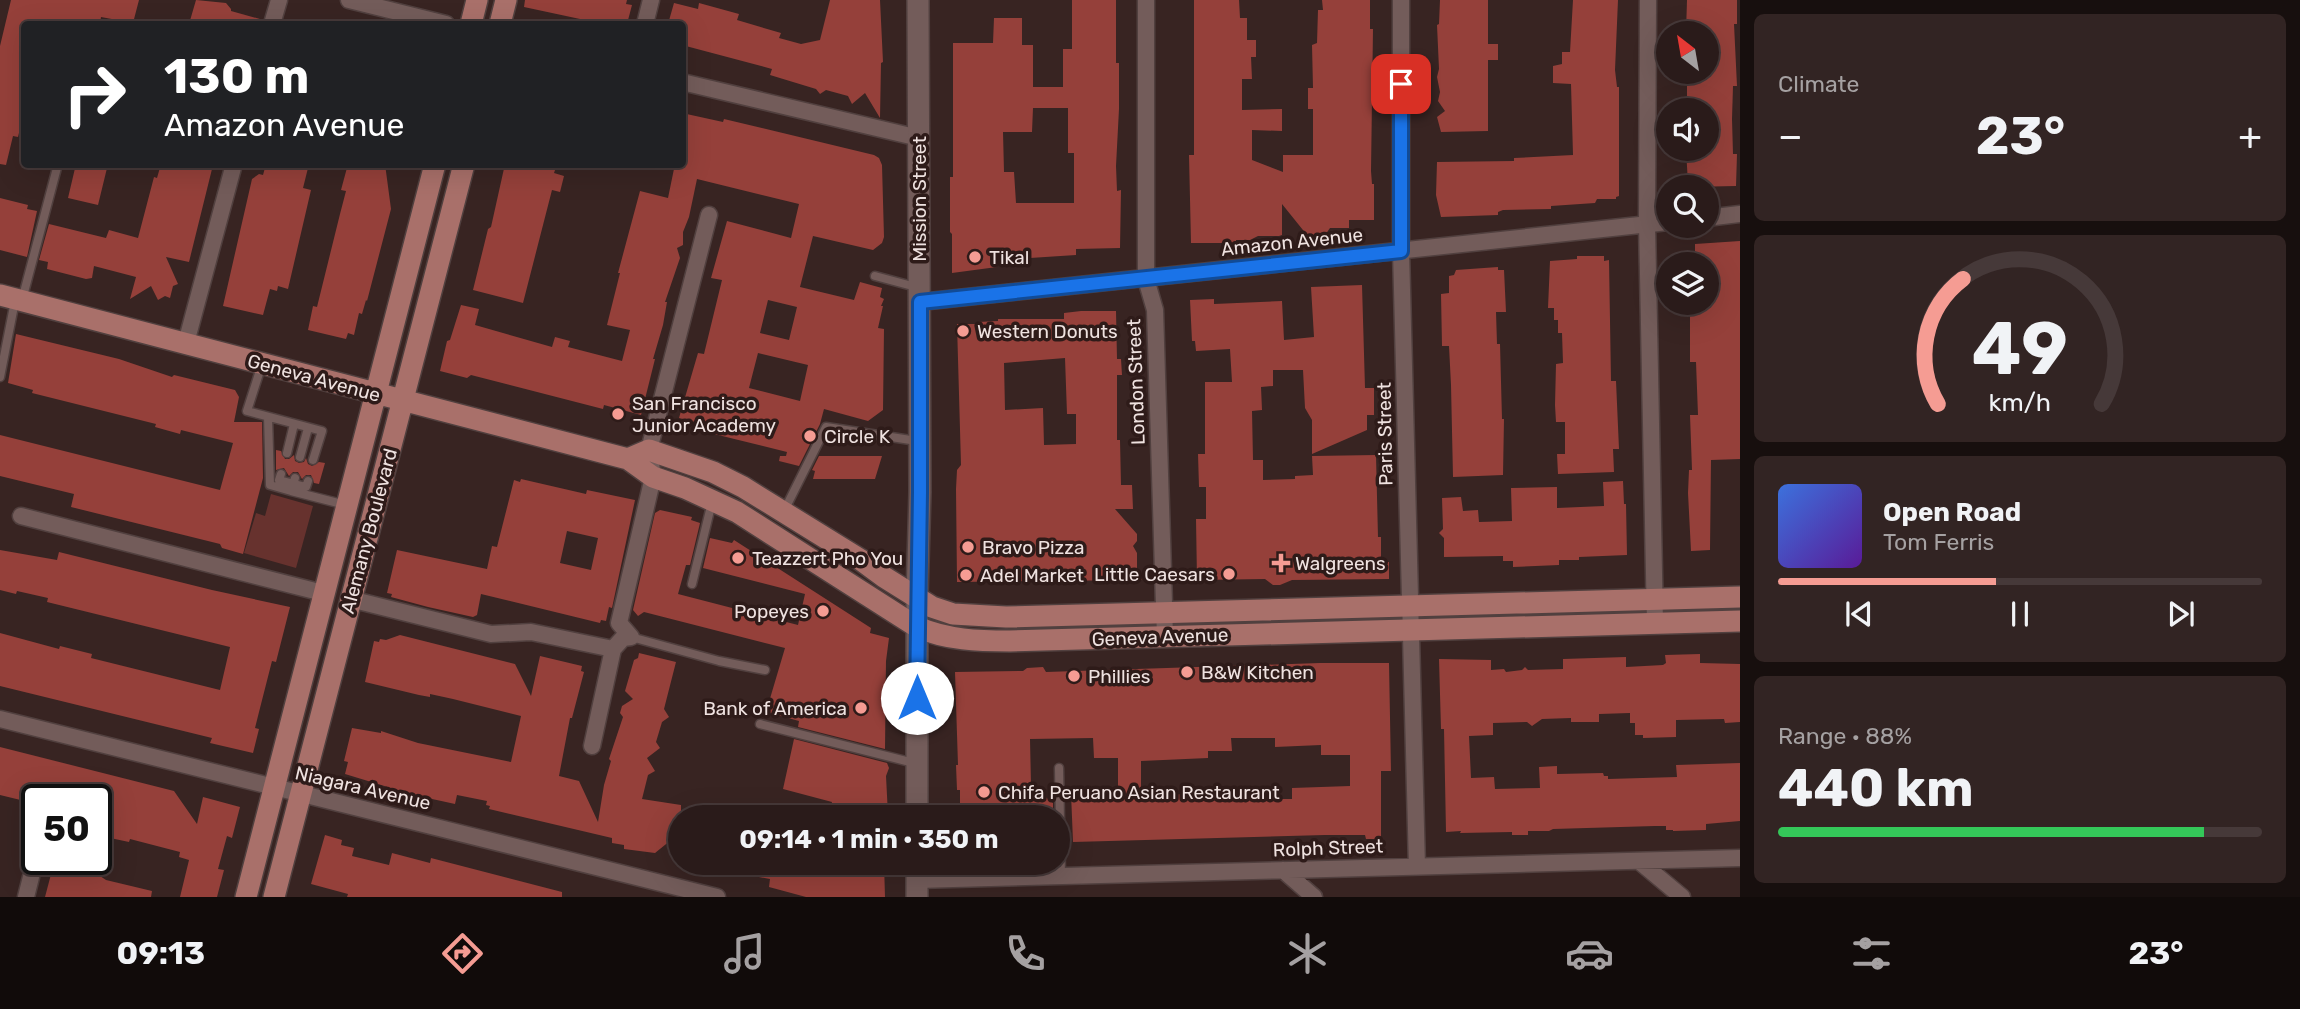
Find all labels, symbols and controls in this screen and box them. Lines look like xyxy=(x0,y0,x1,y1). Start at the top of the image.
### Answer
north arrow xyxy=(1656,21,1718,84)
map controls xyxy=(1656,21,1719,315)
text: 130 m xyxy=(164,47,309,105)
icon: right xyxy=(49,49,140,140)
pin xyxy=(1371,54,1431,114)
icon: arrive xyxy=(1382,65,1420,103)
text: Climate xyxy=(1778,70,1859,98)
button: sound xyxy=(1656,98,1719,161)
text: 23° xyxy=(1976,105,2065,167)
text: Amazon Avenue xyxy=(164,106,404,144)
text: − xyxy=(1778,113,1803,159)
text: + xyxy=(2238,113,2262,159)
street label: Mission Street xyxy=(908,136,931,262)
button: search xyxy=(1656,175,1719,238)
street label: Amazon Avenue xyxy=(1220,223,1364,261)
place label: Tikal xyxy=(989,246,1029,269)
marker: Tikal xyxy=(967,249,983,265)
button: layers xyxy=(1656,252,1719,315)
text: 49 xyxy=(1972,307,2068,393)
street label: London Street xyxy=(1122,318,1150,445)
place label: Western Donuts xyxy=(977,320,1118,343)
marker: Western Donuts xyxy=(955,323,971,339)
street label: Geneva Avenue xyxy=(245,349,383,407)
street label: Paris Street xyxy=(1373,381,1397,486)
text: km/h xyxy=(1989,388,2051,417)
place label: San Francisco Junior Academy xyxy=(632,392,776,437)
marker: San Francisco Junior Academy xyxy=(610,406,626,422)
place label: Circle K xyxy=(824,425,891,448)
marker: Circle K xyxy=(802,428,818,444)
street label: Alemany Boulevard xyxy=(336,446,402,616)
text: Open Road xyxy=(1883,497,2021,528)
text: Tom Ferris xyxy=(1883,528,1994,556)
place label: Bravo Pizza xyxy=(982,536,1084,559)
marker: Bravo Pizza xyxy=(960,539,976,555)
place label: Teazzert Pho You xyxy=(752,547,903,570)
marker: Teazzert Pho You xyxy=(730,550,746,566)
place label: Walgreens xyxy=(1295,552,1386,575)
marker: Walgreens xyxy=(1273,555,1289,571)
place label: Little Caesars xyxy=(1094,563,1215,586)
place label: Adel Market xyxy=(980,564,1085,587)
marker: Little Caesars xyxy=(1221,566,1237,582)
marker: Adel Market xyxy=(958,567,974,583)
icon: previous xyxy=(1840,595,1878,633)
icon: pause xyxy=(2001,595,2039,633)
icon: next xyxy=(2162,595,2200,633)
place label: Popeyes xyxy=(734,600,809,623)
marker: Popeyes xyxy=(815,603,831,619)
street label: Geneva Avenue xyxy=(1091,623,1229,651)
position arrow xyxy=(880,661,954,735)
place label: B&W Kitchen xyxy=(1201,661,1314,684)
marker: B&W Kitchen xyxy=(1179,664,1195,680)
place label: Phillies xyxy=(1088,665,1151,688)
marker: Phillies xyxy=(1066,668,1082,684)
place label: Bank of America xyxy=(703,697,847,720)
marker: Bank of America xyxy=(853,700,869,716)
text: Range · 88% xyxy=(1778,722,1912,750)
text: 440 km xyxy=(1778,757,1974,819)
street label: Niagara Avenue xyxy=(293,761,433,815)
place label: Chifa Peruano Asian Restaurant xyxy=(998,781,1280,804)
speed limit sign: 50 xyxy=(21,784,112,875)
marker: Chifa Peruano Asian Restaurant xyxy=(976,784,992,800)
text: 09:14 · 1 min · 350 m xyxy=(739,824,999,855)
street label: Rolph Street xyxy=(1272,835,1384,861)
icon: directions xyxy=(438,929,487,978)
icon: music xyxy=(720,929,769,978)
icon: phone xyxy=(1001,929,1050,978)
icon: climate xyxy=(1283,929,1332,978)
icon: car xyxy=(1565,929,1614,978)
icon: filters xyxy=(1847,929,1896,978)
text: 09:13 xyxy=(116,934,205,972)
text: 23° xyxy=(2128,934,2184,972)

